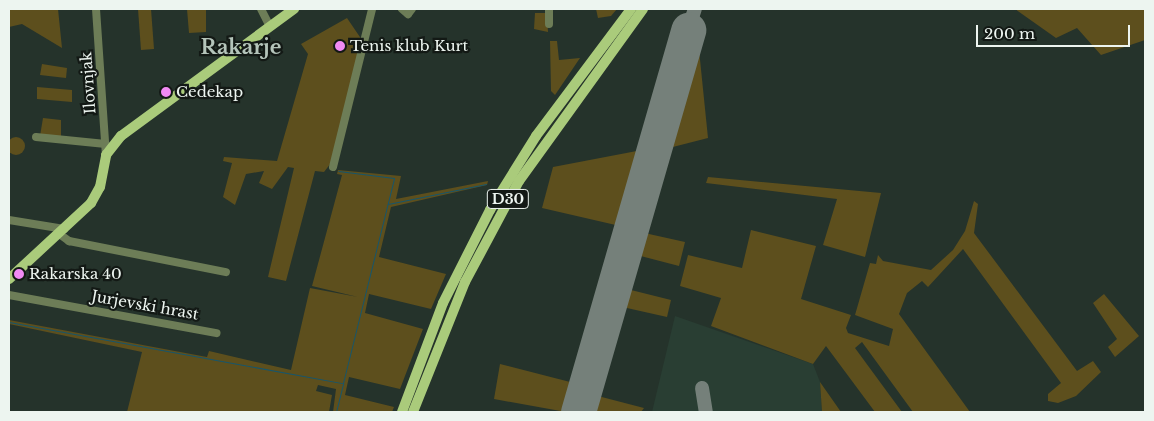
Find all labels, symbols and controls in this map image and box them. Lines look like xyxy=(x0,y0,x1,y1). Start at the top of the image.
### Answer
scale bar xyxy=(979,15,1133,47)
text: 200 m xyxy=(984,24,1035,43)
district label: Rakarje xyxy=(201,35,281,59)
place label: Tenis klub Kurt xyxy=(350,37,468,55)
marker: Tenis klub Kurt xyxy=(334,40,346,52)
street label: Ilovnjak xyxy=(77,51,99,115)
place label: Cedekap xyxy=(176,83,243,101)
marker: Cedekap xyxy=(160,86,172,98)
road number: D30 xyxy=(487,188,529,210)
place label: Rakarska 40 xyxy=(29,265,122,283)
marker: Rakarska 40 xyxy=(13,268,25,280)
street label: Jurjevski hrast xyxy=(90,287,200,323)

